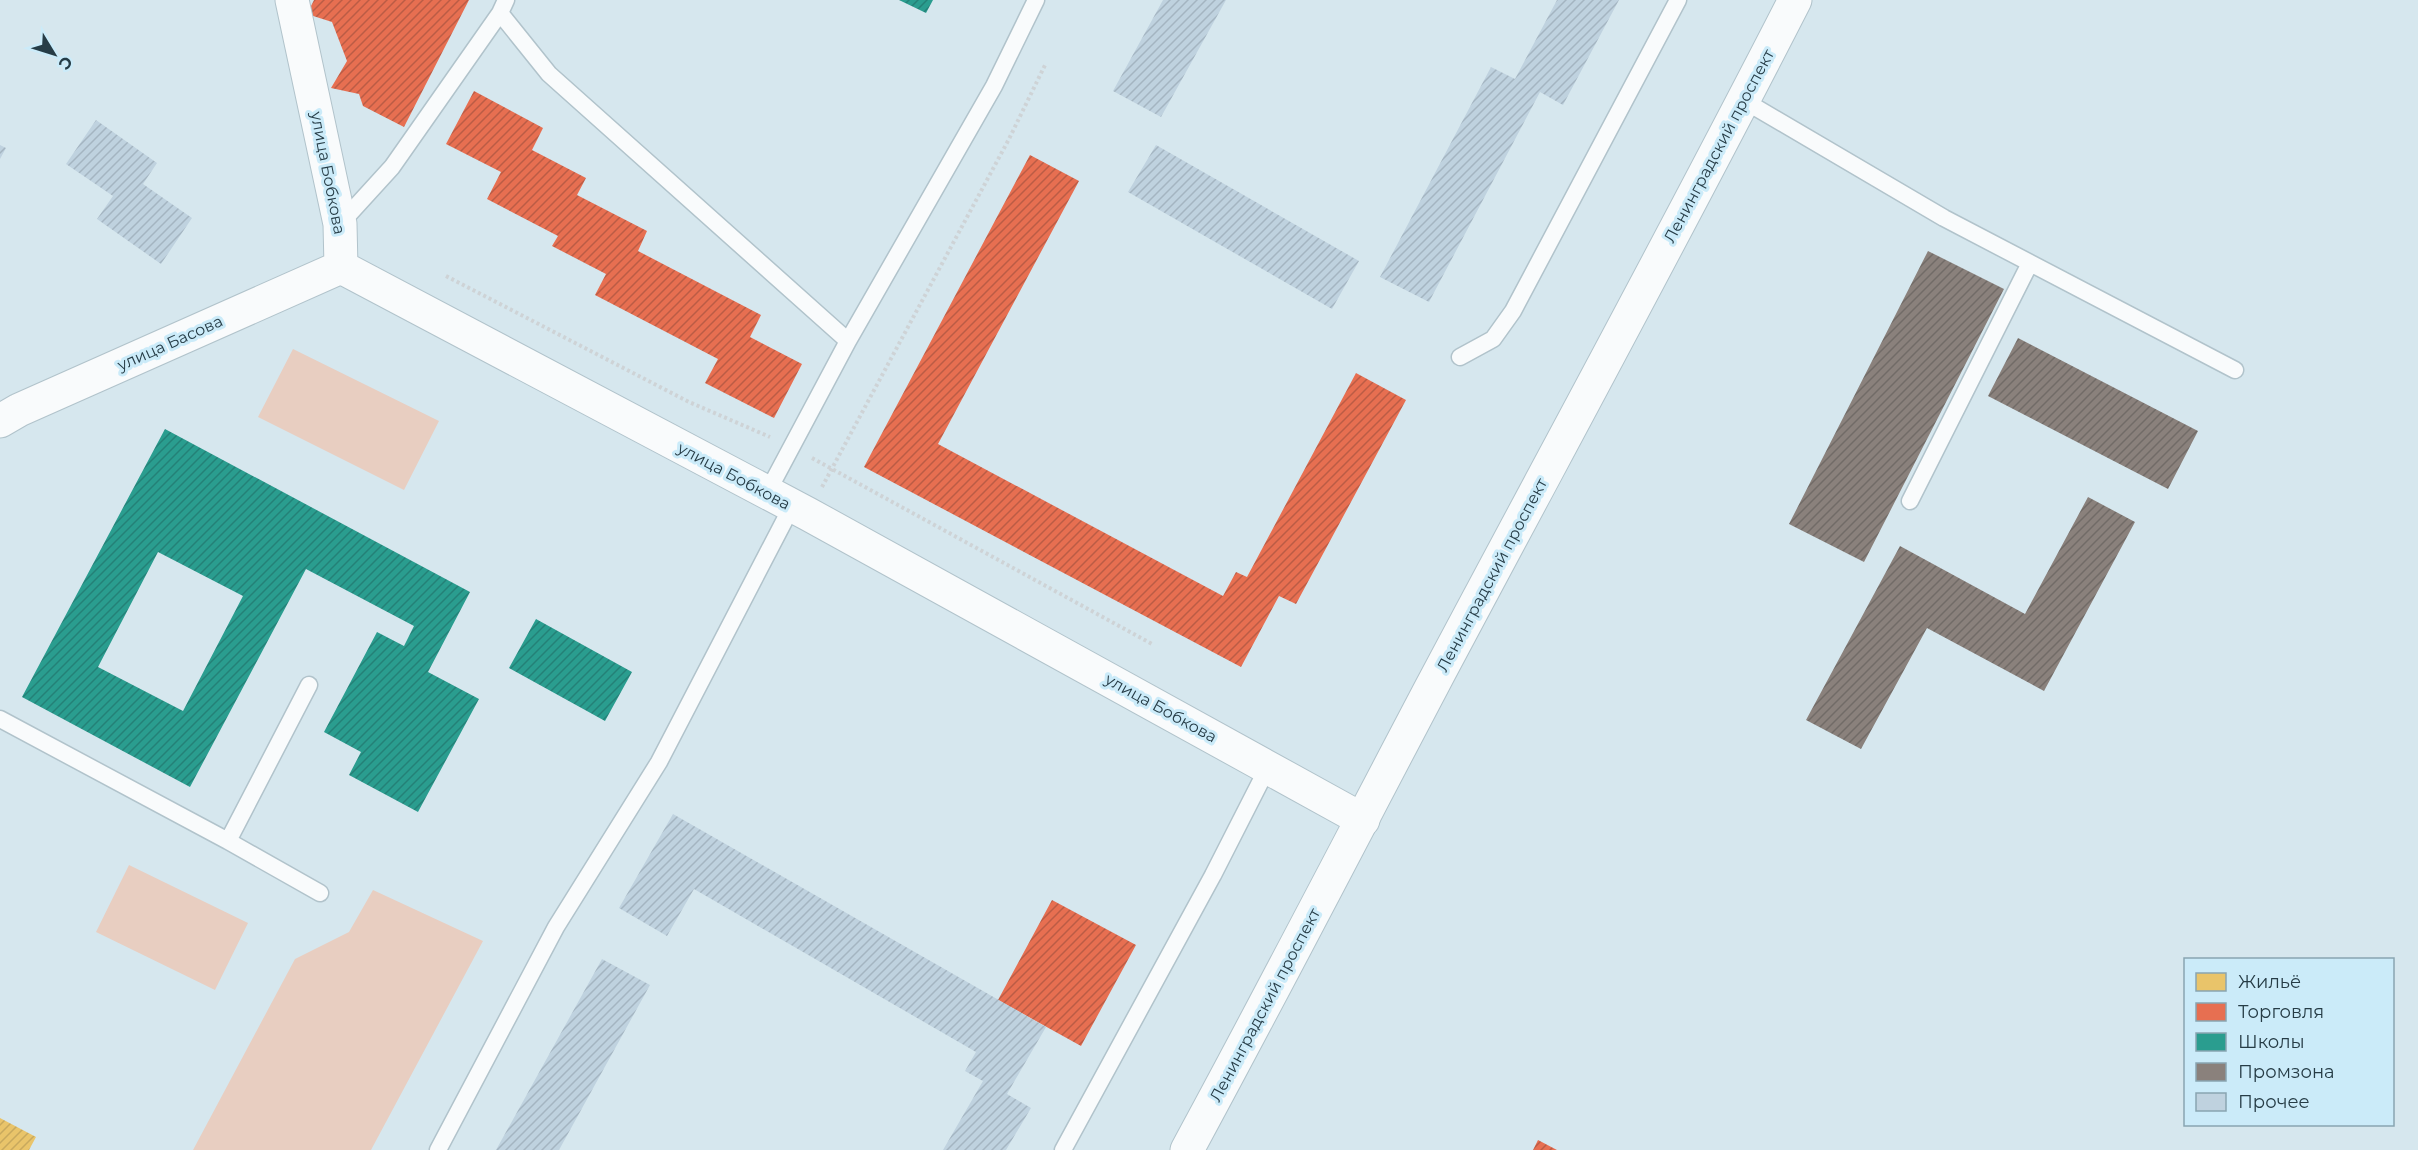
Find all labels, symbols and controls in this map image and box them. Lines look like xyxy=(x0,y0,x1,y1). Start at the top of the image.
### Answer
north arrow xyxy=(24,24,84,84)
street label: Ленинградский проспект xyxy=(1660,46,1778,246)
text: С xyxy=(54,52,76,74)
street label: улица Бобкова xyxy=(307,109,349,236)
street label: улица Басова xyxy=(114,311,226,375)
street label: улица Бобкова xyxy=(674,438,794,514)
street label: Ленинградский проспект xyxy=(1433,475,1551,675)
street label: улица Бобкова xyxy=(1101,669,1220,747)
street label: Ленинградский проспект xyxy=(1206,905,1324,1105)
legend xyxy=(2184,958,2394,1126)
text: Жильё xyxy=(2238,971,2301,993)
text: Торговля xyxy=(2238,1001,2324,1023)
text: Школы xyxy=(2238,1031,2305,1053)
text: Промзона xyxy=(2238,1061,2335,1083)
text: Прочее xyxy=(2238,1091,2310,1113)

